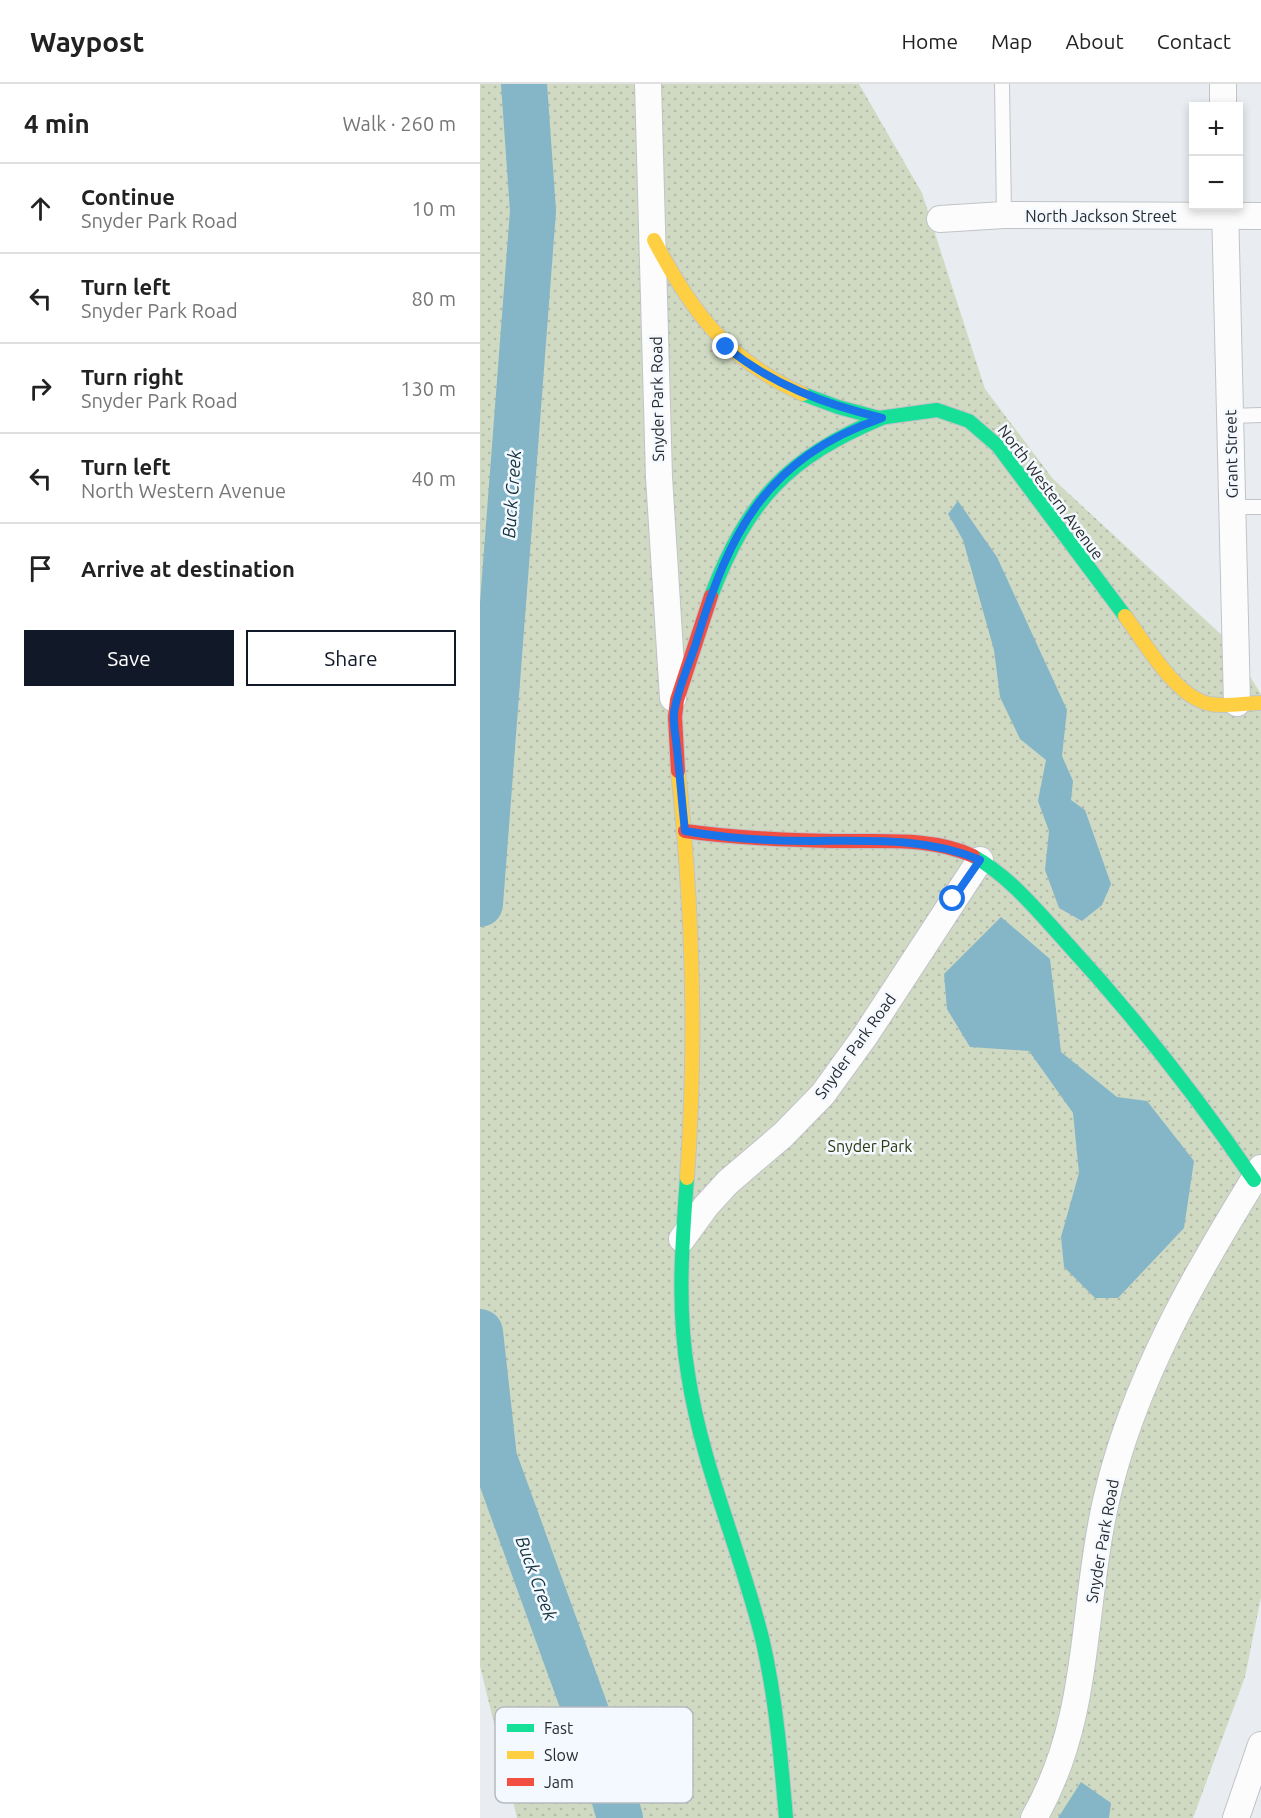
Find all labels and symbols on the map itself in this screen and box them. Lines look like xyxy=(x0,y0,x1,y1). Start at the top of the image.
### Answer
street label: North Jackson Street xyxy=(1025,207,1177,225)
route end xyxy=(712,333,738,359)
street label: Snyder Park Road xyxy=(647,336,667,462)
street label: Grant Street xyxy=(1221,409,1241,498)
street label: North Western Avenue xyxy=(994,421,1108,563)
water label: Buck Creek xyxy=(498,449,524,539)
route start xyxy=(939,885,965,911)
street label: Snyder Park Road xyxy=(811,990,899,1102)
park label: Snyder Park xyxy=(828,1137,912,1155)
street label: Snyder Park Road xyxy=(1082,1478,1122,1604)
water label: Buck Creek xyxy=(513,1533,562,1624)
legend xyxy=(495,1707,693,1803)
text: Fast xyxy=(544,1719,574,1737)
text: Slow xyxy=(544,1746,579,1764)
text: Jam xyxy=(544,1773,574,1791)

